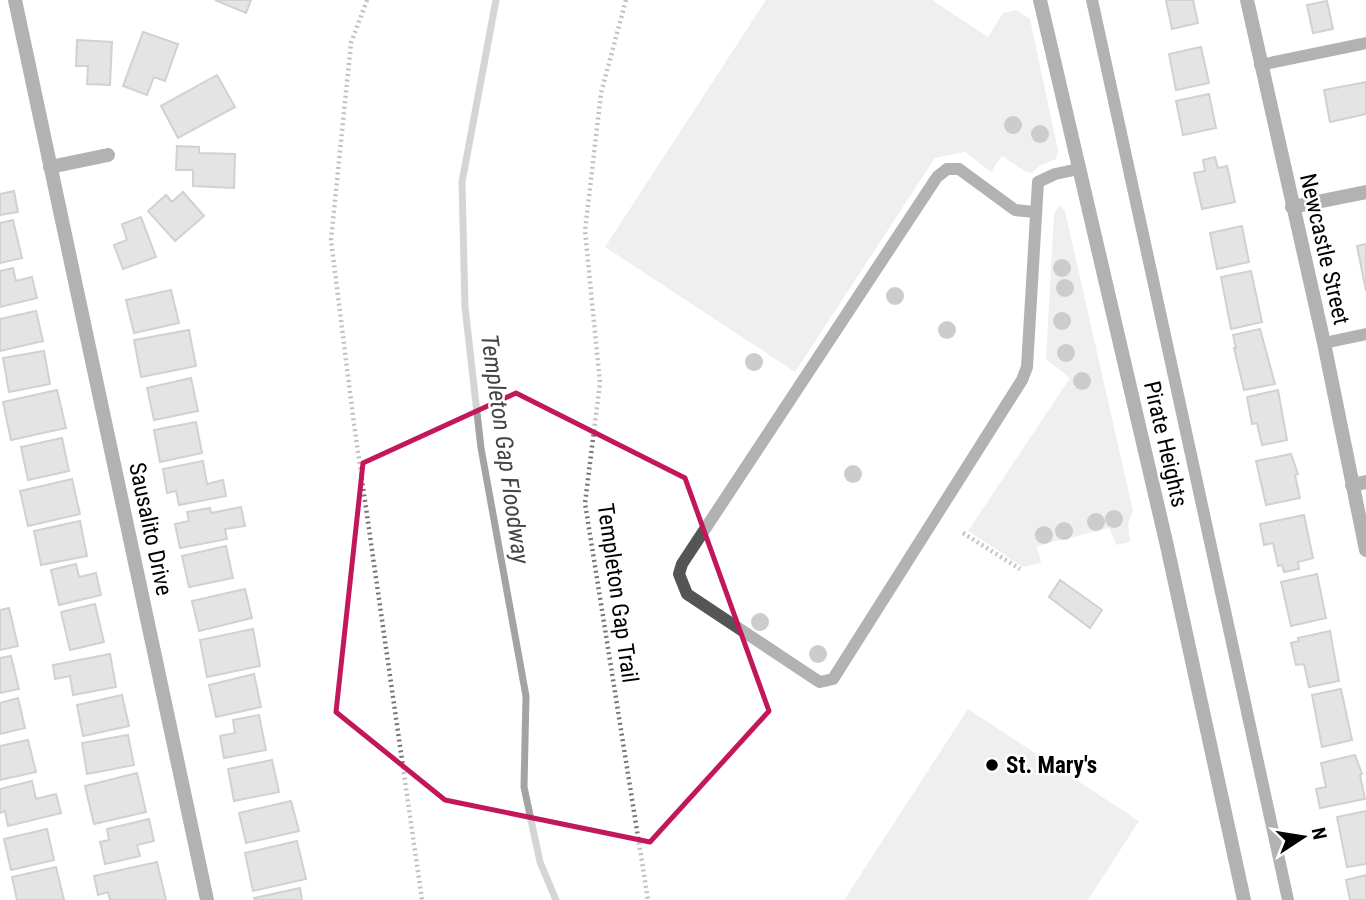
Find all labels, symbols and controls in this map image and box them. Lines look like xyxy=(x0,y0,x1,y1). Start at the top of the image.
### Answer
street label: Newcastle Street xyxy=(1294,171,1355,327)
water label: Templeton Gap Floodway xyxy=(475,333,535,567)
street label: Pirate Heights xyxy=(1138,378,1193,510)
street label: Sausalito Drive xyxy=(123,460,178,598)
street label: Templeton Gap Trail xyxy=(592,502,643,685)
place label: St. Mary's xyxy=(1006,752,1097,779)
marker: St. Mary's xyxy=(984,757,1000,773)
north arrow xyxy=(1268,802,1338,872)
text: N xyxy=(1307,825,1332,842)

